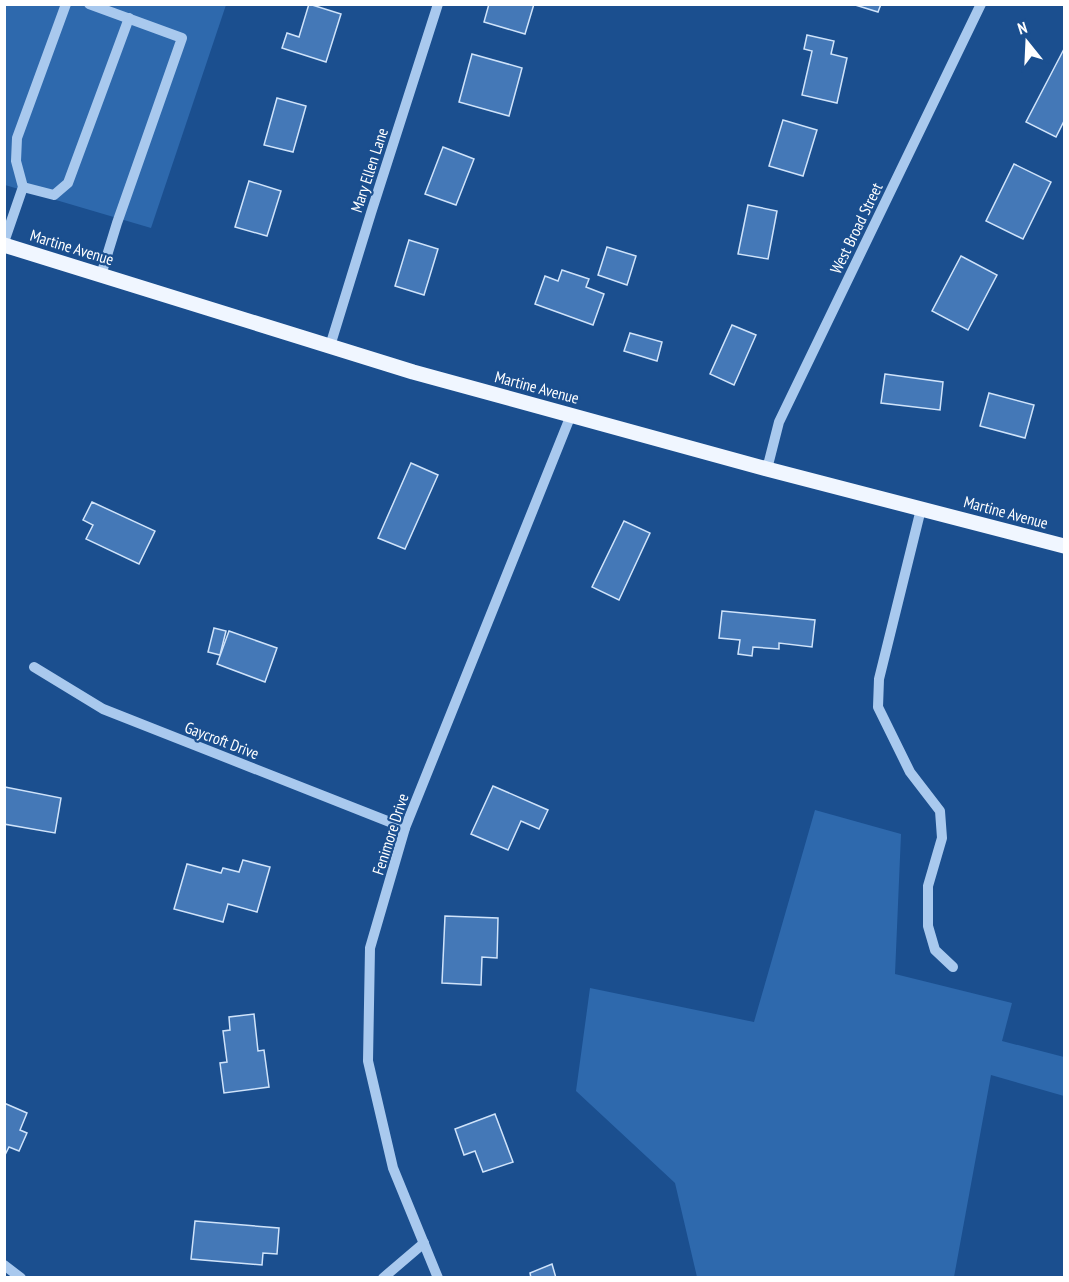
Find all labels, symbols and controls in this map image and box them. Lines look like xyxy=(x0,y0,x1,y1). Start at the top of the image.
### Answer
north arrow xyxy=(997,12,1057,72)
text: N xyxy=(1015,17,1030,39)
street label: Mary Ellen Lane xyxy=(346,125,392,215)
street label: West Broad Street xyxy=(825,179,887,277)
street label: Martine Avenue xyxy=(28,225,116,269)
street label: Martine Avenue xyxy=(493,366,581,408)
street label: Martine Avenue xyxy=(962,491,1050,533)
street label: Gaycroft Drive xyxy=(182,717,262,763)
street label: Fenimore Drive xyxy=(367,791,413,877)

